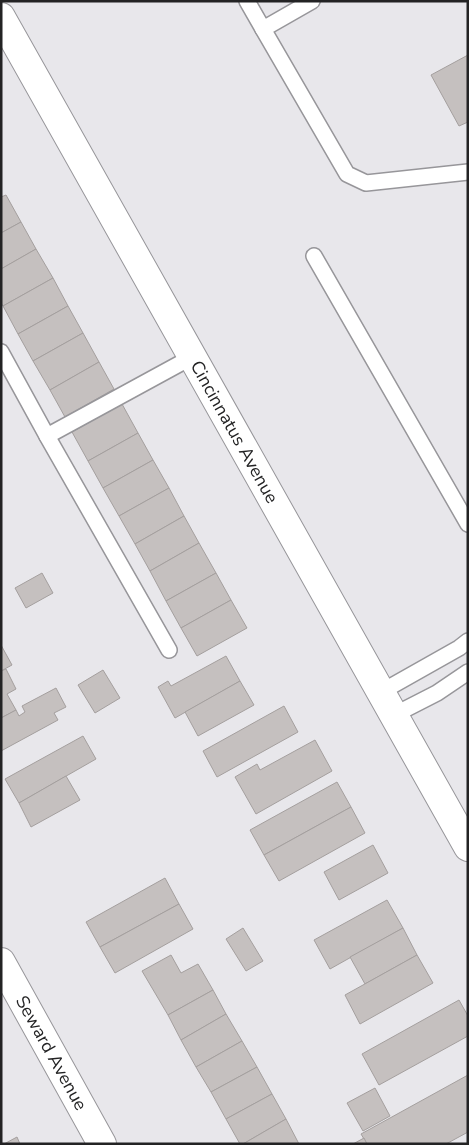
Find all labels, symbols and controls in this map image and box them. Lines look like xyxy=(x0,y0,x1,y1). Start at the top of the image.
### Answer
street label: Cincinnatus Avenue xyxy=(185,356,284,508)
street label: Seward Avenue xyxy=(10,991,93,1115)

